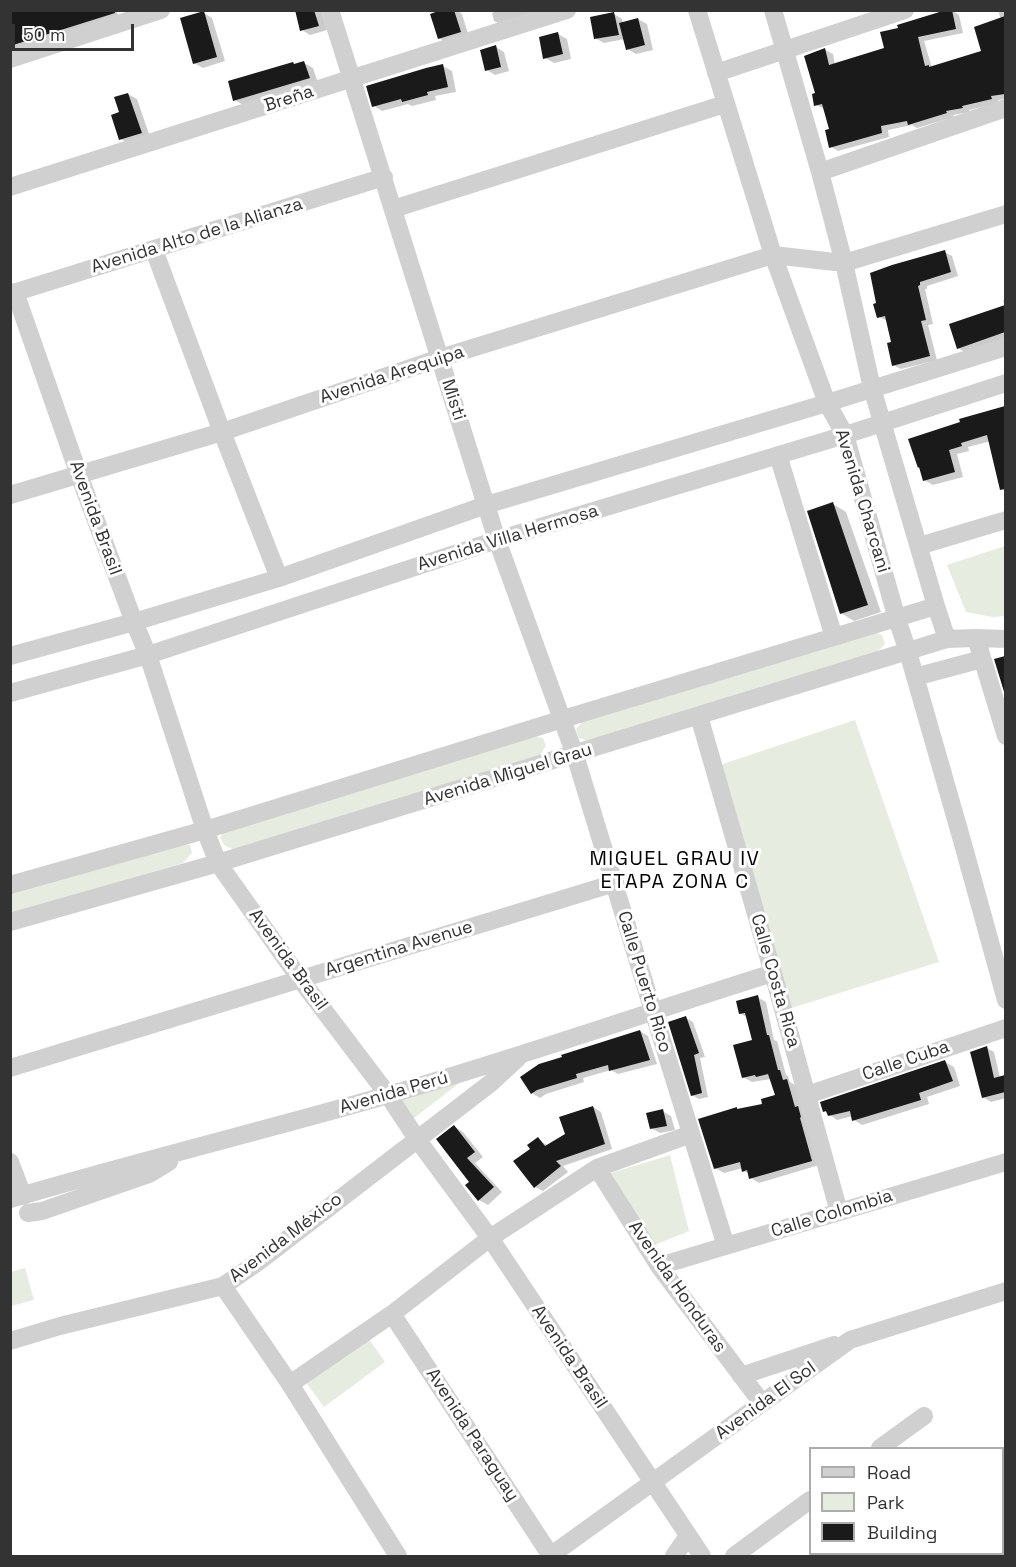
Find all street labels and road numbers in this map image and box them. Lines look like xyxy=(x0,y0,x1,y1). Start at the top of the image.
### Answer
street label: Breña xyxy=(262,81,316,117)
street label: Avenida Alto de la Alianza xyxy=(89,194,305,278)
street label: Avenida Arequipa xyxy=(317,341,467,409)
street label: Misti xyxy=(436,377,470,423)
street label: Avenida Charcani xyxy=(830,427,894,575)
street label: Avenida Brasil xyxy=(64,458,126,578)
street label: Avenida Villa Hermosa xyxy=(415,500,601,576)
street label: Avenida Miguel Grau xyxy=(421,739,595,811)
street label: Avenida Brasil xyxy=(244,905,332,1015)
street label: Calle Puerto Rico xyxy=(612,909,676,1055)
street label: Calle Costa Rica xyxy=(746,912,804,1050)
street label: Argentina Avenue xyxy=(323,916,475,982)
street label: Calle Cuba xyxy=(860,1036,952,1086)
street label: Avenida Perú xyxy=(337,1067,451,1119)
street label: Calle Colombia xyxy=(769,1185,895,1243)
street label: Avenida México xyxy=(225,1189,347,1287)
street label: Avenida Honduras xyxy=(623,1217,731,1357)
street label: Avenida Brasil xyxy=(526,1301,612,1413)
street label: Avenida El Sol xyxy=(712,1357,820,1445)
street label: Avenida Paraguay xyxy=(421,1364,523,1506)

